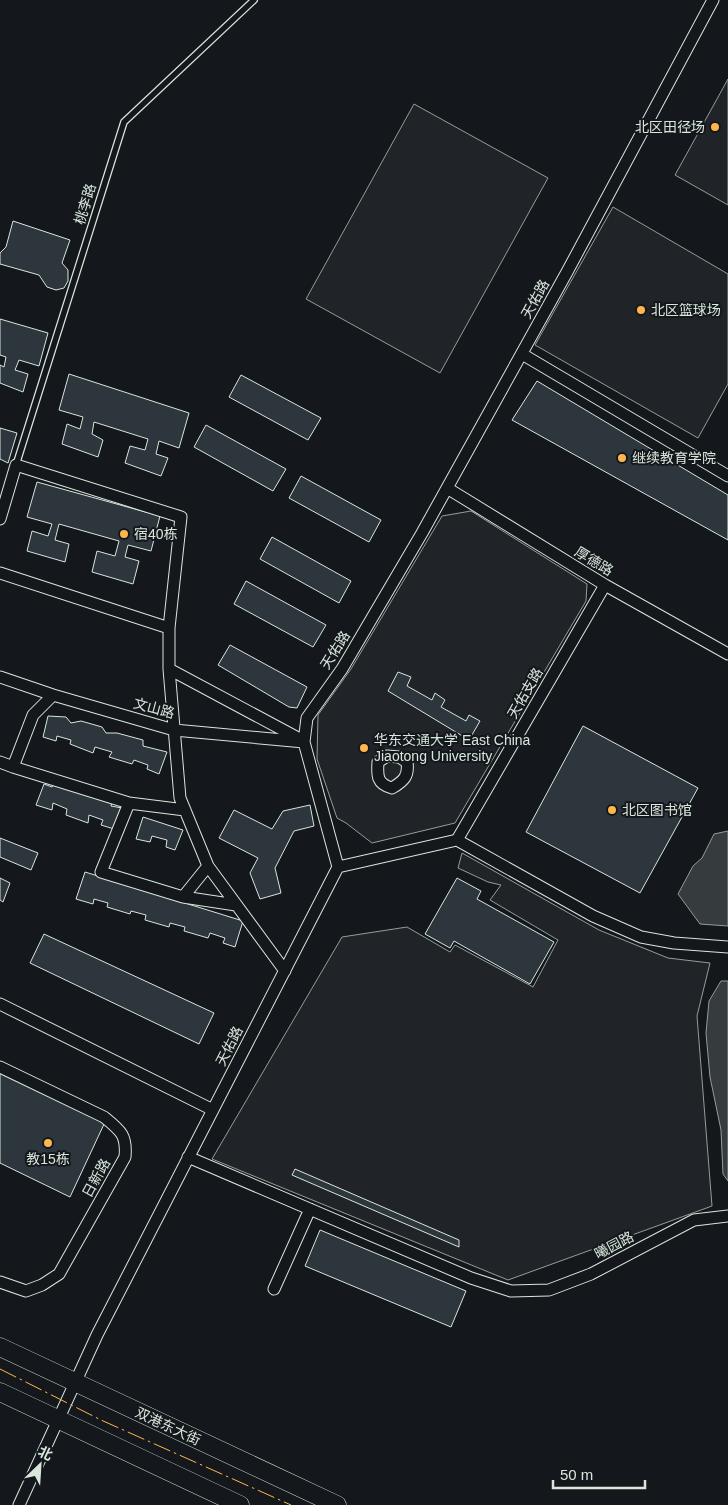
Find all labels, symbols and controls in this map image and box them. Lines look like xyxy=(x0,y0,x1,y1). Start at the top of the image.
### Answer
place label: 北区田径场 xyxy=(635,119,705,135)
marker: 北区田径场 xyxy=(709,121,721,133)
street label: 桃李路 xyxy=(71,182,99,226)
street label: 天佑路 xyxy=(518,277,552,321)
place label: 北区篮球场 xyxy=(651,302,721,318)
marker: 北区篮球场 xyxy=(635,304,647,316)
place label: 继续教育学院 xyxy=(632,450,716,466)
marker: 继续教育学院 xyxy=(616,452,628,464)
place label: 宿40栋 xyxy=(134,526,178,542)
marker: 宿40栋 xyxy=(118,528,130,540)
street label: 厚德路 xyxy=(572,543,616,579)
street label: 天佑路 xyxy=(317,628,353,672)
street label: 天佑支路 xyxy=(504,665,546,721)
street label: 文山路 xyxy=(132,695,176,721)
place label: 华东交通大学 East China Jiaotong University xyxy=(374,732,531,764)
marker: 华东交通大学 East China Jiaotong University xyxy=(358,742,370,754)
place label: 北区图书馆 xyxy=(622,802,692,818)
marker: 北区图书馆 xyxy=(606,804,618,816)
street label: 天佑路 xyxy=(212,1024,246,1068)
marker: 教15栋 xyxy=(42,1137,54,1149)
place label: 教15栋 xyxy=(26,1151,70,1167)
street label: 日新路 xyxy=(79,1156,113,1200)
street label: 曦园路 xyxy=(592,1228,636,1262)
street label: 双港东大街 xyxy=(133,1404,203,1448)
north arrow xyxy=(15,1440,65,1490)
text: 北 xyxy=(36,1443,55,1463)
scale bar xyxy=(553,1458,646,1490)
text: 50 m xyxy=(560,1466,593,1483)

